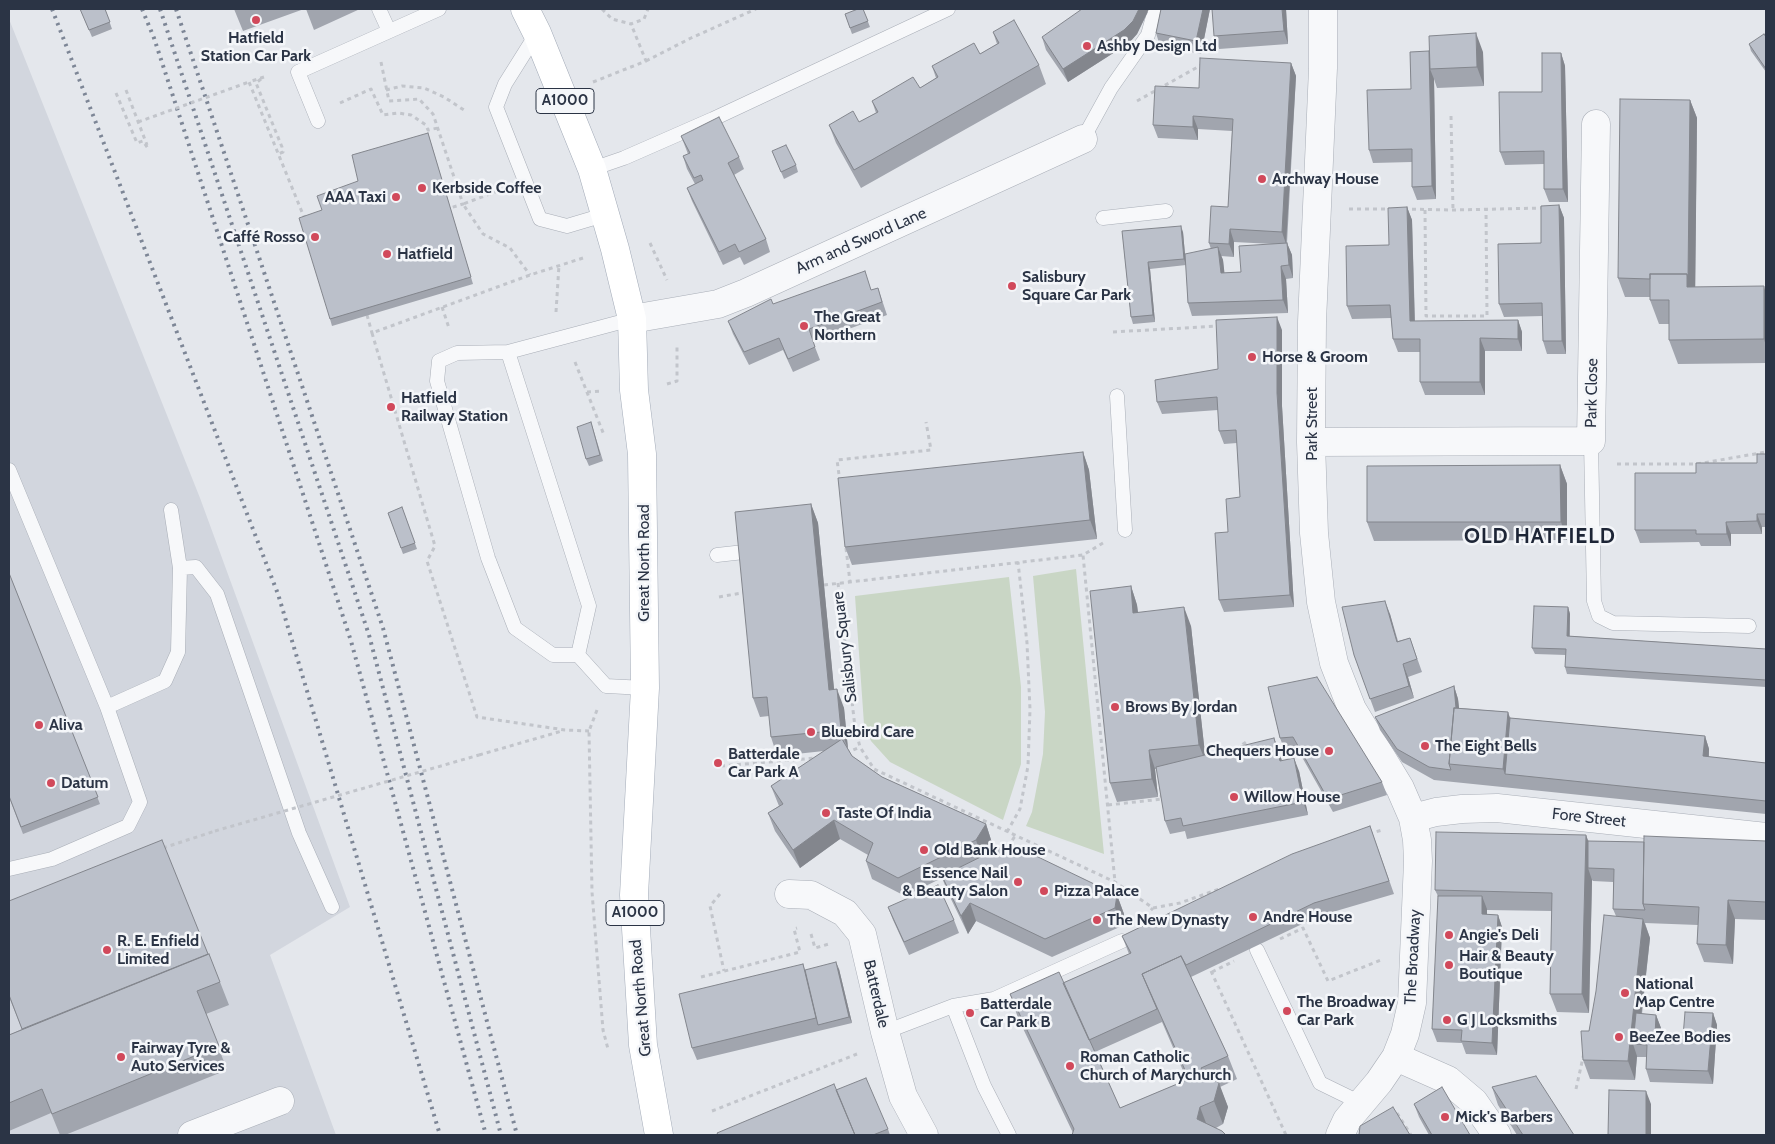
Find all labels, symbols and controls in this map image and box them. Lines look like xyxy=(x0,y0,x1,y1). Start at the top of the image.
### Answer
marker: Hatfield Station Car Park xyxy=(250,14,262,26)
place label: Hatfield Station Car Park xyxy=(201,28,311,66)
place label: Ashby Design Ltd xyxy=(1097,36,1217,56)
marker: Ashby Design Ltd xyxy=(1081,40,1093,52)
road number: A1000 xyxy=(536,88,594,114)
place label: Archway House xyxy=(1272,169,1379,189)
marker: Archway House xyxy=(1256,173,1268,185)
place label: Kerbside Coffee xyxy=(432,178,542,198)
marker: Kerbside Coffee xyxy=(416,182,428,194)
place label: AAA Taxi xyxy=(325,187,386,207)
marker: AAA Taxi xyxy=(390,191,402,203)
street label: Arm and Sword Lane xyxy=(793,203,929,279)
place label: Caffé Rosso xyxy=(223,227,305,247)
marker: Caffé Rosso xyxy=(309,231,321,243)
place label: Hatfield xyxy=(397,244,453,264)
marker: Hatfield xyxy=(381,248,393,260)
place label: Salisbury Square Car Park xyxy=(1022,267,1131,305)
marker: Salisbury Square Car Park xyxy=(1006,280,1018,292)
place label: The Great Northern xyxy=(814,307,881,345)
marker: The Great Northern xyxy=(798,320,810,332)
place label: Horse & Groom xyxy=(1262,347,1368,367)
marker: Horse & Groom xyxy=(1246,351,1258,363)
street label: Park Close xyxy=(1582,358,1602,428)
street label: Park Street xyxy=(1302,387,1322,461)
place label: Hatfield Railway Station xyxy=(401,388,508,426)
marker: Hatfield Railway Station xyxy=(385,401,397,413)
street label: Great North Road xyxy=(634,504,654,622)
district label: OLD HATFIELD xyxy=(1463,524,1617,550)
street label: Salisbury Square xyxy=(829,590,861,704)
place label: Brows By Jordan xyxy=(1125,697,1237,717)
marker: Brows By Jordan xyxy=(1109,701,1121,713)
place label: Aliva xyxy=(49,715,83,735)
marker: Aliva xyxy=(33,719,45,731)
place label: Bluebird Care xyxy=(821,722,914,742)
marker: Bluebird Care xyxy=(805,726,817,738)
place label: The Eight Bells xyxy=(1435,736,1537,756)
marker: The Eight Bells xyxy=(1419,740,1431,752)
place label: Chequers House xyxy=(1206,741,1319,761)
place label: Batterdale Car Park A xyxy=(728,744,800,782)
marker: Chequers House xyxy=(1323,745,1335,757)
marker: Batterdale Car Park A xyxy=(712,757,724,769)
place label: Datum xyxy=(61,773,108,793)
marker: Datum xyxy=(45,777,57,789)
place label: Willow House xyxy=(1244,787,1340,807)
marker: Willow House xyxy=(1228,791,1240,803)
place label: Taste Of India xyxy=(836,803,931,823)
street label: Fore Street xyxy=(1551,805,1627,831)
marker: Taste Of India xyxy=(820,807,832,819)
place label: Old Bank House xyxy=(934,840,1046,860)
marker: Old Bank House xyxy=(918,844,930,856)
place label: Essence Nail & Beauty Salon xyxy=(902,863,1008,901)
marker: Essence Nail & Beauty Salon xyxy=(1012,876,1024,888)
place label: Pizza Palace xyxy=(1054,881,1139,901)
marker: Pizza Palace xyxy=(1038,885,1050,897)
road number: A1000 xyxy=(606,900,664,926)
place label: Andre House xyxy=(1263,907,1352,927)
street label: The Broadway xyxy=(1401,909,1425,1005)
place label: The New Dynasty xyxy=(1107,910,1229,930)
marker: Andre House xyxy=(1247,911,1259,923)
marker: The New Dynasty xyxy=(1091,914,1103,926)
place label: Angie's Deli xyxy=(1459,925,1539,945)
marker: Angie's Deli xyxy=(1443,929,1455,941)
place label: R. E. Enfield Limited xyxy=(117,931,199,969)
street label: Great North Road xyxy=(626,939,656,1057)
marker: R. E. Enfield Limited xyxy=(101,944,113,956)
place label: Hair & Beauty Boutique xyxy=(1459,946,1554,984)
street label: Batterdale xyxy=(859,958,893,1030)
marker: Hair & Beauty Boutique xyxy=(1443,959,1455,971)
place label: National Map Centre xyxy=(1635,974,1714,1012)
marker: National Map Centre xyxy=(1619,987,1631,999)
place label: The Broadway Car Park xyxy=(1297,992,1395,1030)
place label: Batterdale Car Park B xyxy=(980,994,1052,1032)
marker: The Broadway Car Park xyxy=(1281,1005,1293,1017)
marker: Batterdale Car Park B xyxy=(964,1007,976,1019)
place label: G J Locksmiths xyxy=(1457,1010,1557,1030)
marker: G J Locksmiths xyxy=(1441,1014,1453,1026)
place label: BeeZee Bodies xyxy=(1629,1027,1731,1047)
marker: BeeZee Bodies xyxy=(1613,1031,1625,1043)
place label: Fairway Tyre & Auto Services xyxy=(131,1038,230,1076)
place label: Roman Catholic Church of Marychurch xyxy=(1080,1047,1231,1085)
marker: Fairway Tyre & Auto Services xyxy=(115,1051,127,1063)
marker: Roman Catholic Church of Marychurch xyxy=(1064,1060,1076,1072)
place label: Mick's Barbers xyxy=(1455,1107,1553,1127)
marker: Mick's Barbers xyxy=(1439,1111,1451,1123)

